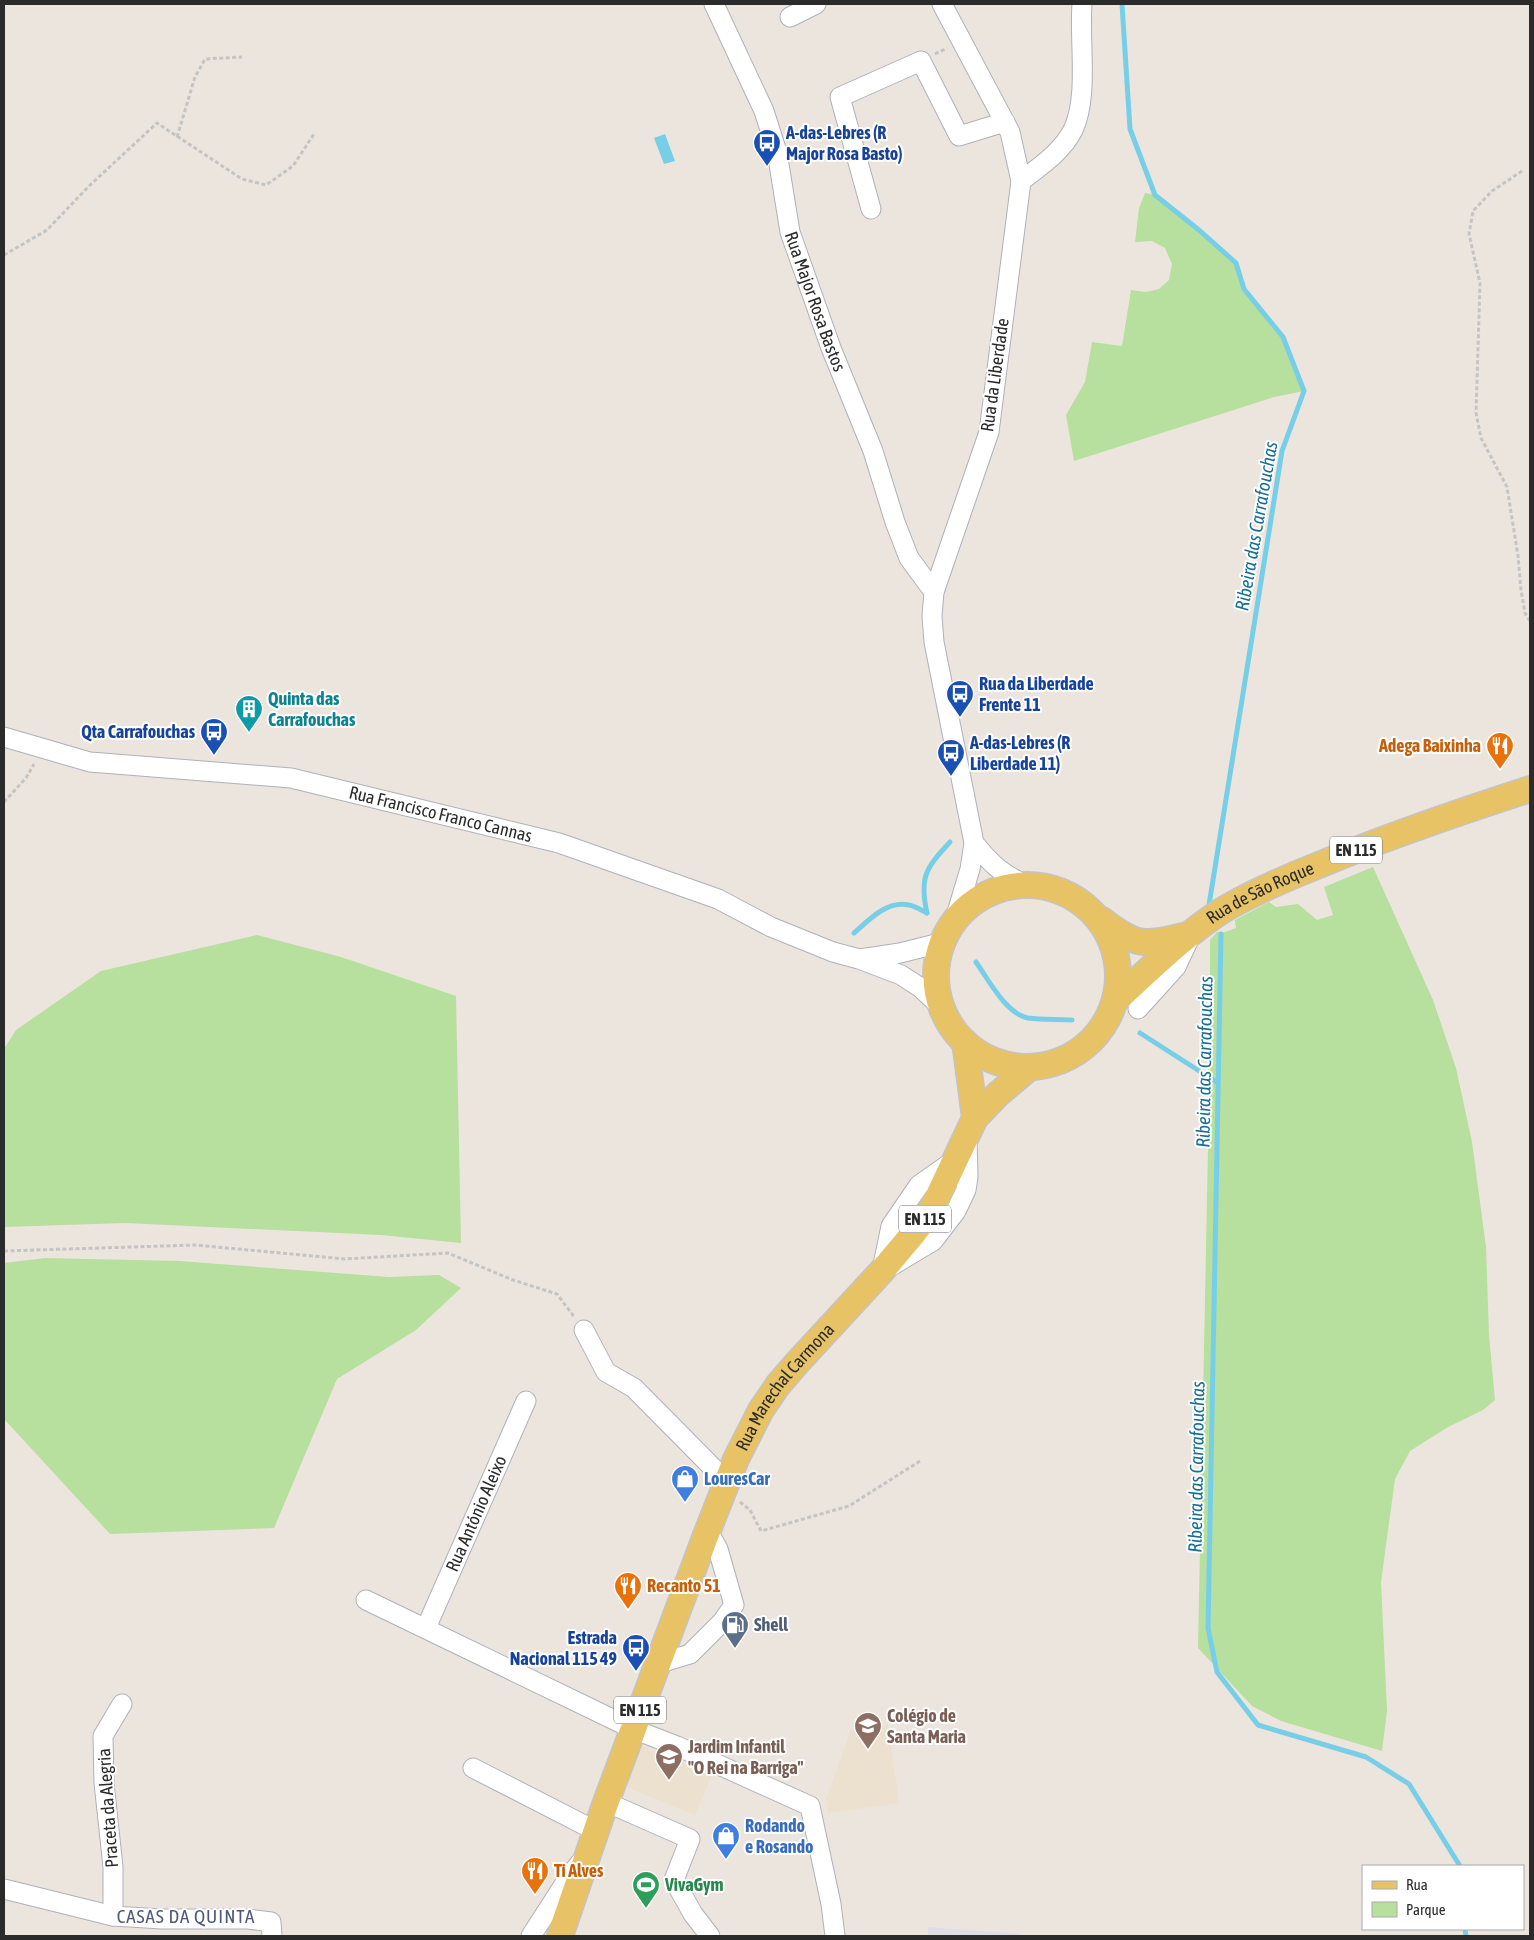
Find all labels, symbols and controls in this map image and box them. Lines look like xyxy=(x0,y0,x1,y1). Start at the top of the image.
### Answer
place label: A-das-Lebres (R Major Rosa Basto) xyxy=(785,122,903,164)
bus stop icon: A-das-Lebres (R Major Rosa Basto) xyxy=(752,128,782,167)
street label: Rua Major Rosa Bastos xyxy=(781,229,850,374)
street label: Rua da Liberdade xyxy=(976,317,1013,433)
water label: Ribeira das Carrafouchas xyxy=(1230,439,1282,612)
place label: Rua da Liberdade Frente 11 xyxy=(979,673,1094,715)
bus stop icon: Rua da Liberdade Frente 11 xyxy=(945,679,975,718)
place label: Quinta das Carrafouchas xyxy=(268,688,356,730)
building icon: Quinta das Carrafouchas xyxy=(234,694,264,733)
bus stop icon: Qta Carrafouchas xyxy=(199,717,229,756)
place label: Qta Carrafouchas xyxy=(81,721,196,742)
restaurant icon: Adega Baixinha xyxy=(1485,731,1515,770)
place label: A-das-Lebres (R Liberdade 11) xyxy=(969,732,1070,774)
place label: Adega Baixinha xyxy=(1378,735,1481,756)
bus stop icon: A-das-Lebres (R Liberdade 11) xyxy=(936,738,966,777)
street label: Rua Francisco Franco Cannas xyxy=(347,781,534,846)
road number: EN 115 xyxy=(1330,836,1382,864)
street label: Rua de São Roque xyxy=(1202,857,1317,928)
water label: Ribeira das Carrafouchas xyxy=(1192,976,1216,1148)
road number: EN 115 xyxy=(899,1206,951,1232)
street label: Rua Marechal Carmona xyxy=(731,1319,838,1454)
water label: Ribeira das Carrafouchas xyxy=(1184,1381,1208,1553)
street label: Rua António Aleixo xyxy=(441,1452,511,1575)
shop icon: LouresCar xyxy=(670,1464,700,1503)
place label: LouresCar xyxy=(704,1468,770,1489)
restaurant icon: Recanto 51 xyxy=(613,1571,643,1610)
place label: Recanto 51 xyxy=(647,1575,721,1596)
fuel station icon: Shell xyxy=(720,1610,750,1649)
place label: Shell xyxy=(754,1614,788,1635)
place label: Estrada Nacional 115 49 xyxy=(510,1627,617,1669)
bus stop icon: Estrada Nacional 115 49 xyxy=(621,1633,651,1672)
road number: EN 115 xyxy=(614,1696,666,1724)
place label: Colégio de Santa Maria xyxy=(887,1705,966,1747)
school or university icon: Colégio de Santa Maria xyxy=(853,1711,883,1750)
place label: Jardim Infantil "O Rei na Barriga" xyxy=(687,1736,804,1778)
school or university icon: Jardim Infantil "O Rei na Barriga" xyxy=(654,1742,684,1781)
street label: Praceta da Alegria xyxy=(93,1748,122,1868)
place label: Rodando e Rosando xyxy=(745,1815,814,1857)
shop icon: Rodando e Rosando xyxy=(711,1821,741,1860)
restaurant icon: Ti Alves xyxy=(520,1856,550,1895)
place label: Ti Alves xyxy=(554,1860,604,1881)
legend xyxy=(1362,1865,1524,1930)
sports icon: VivaGym xyxy=(631,1870,661,1909)
place label: VivaGym xyxy=(664,1874,724,1895)
text: Rua xyxy=(1406,1876,1428,1893)
text: Parque xyxy=(1406,1901,1446,1918)
district label: CASAS DA QUINTA xyxy=(117,1905,255,1927)

